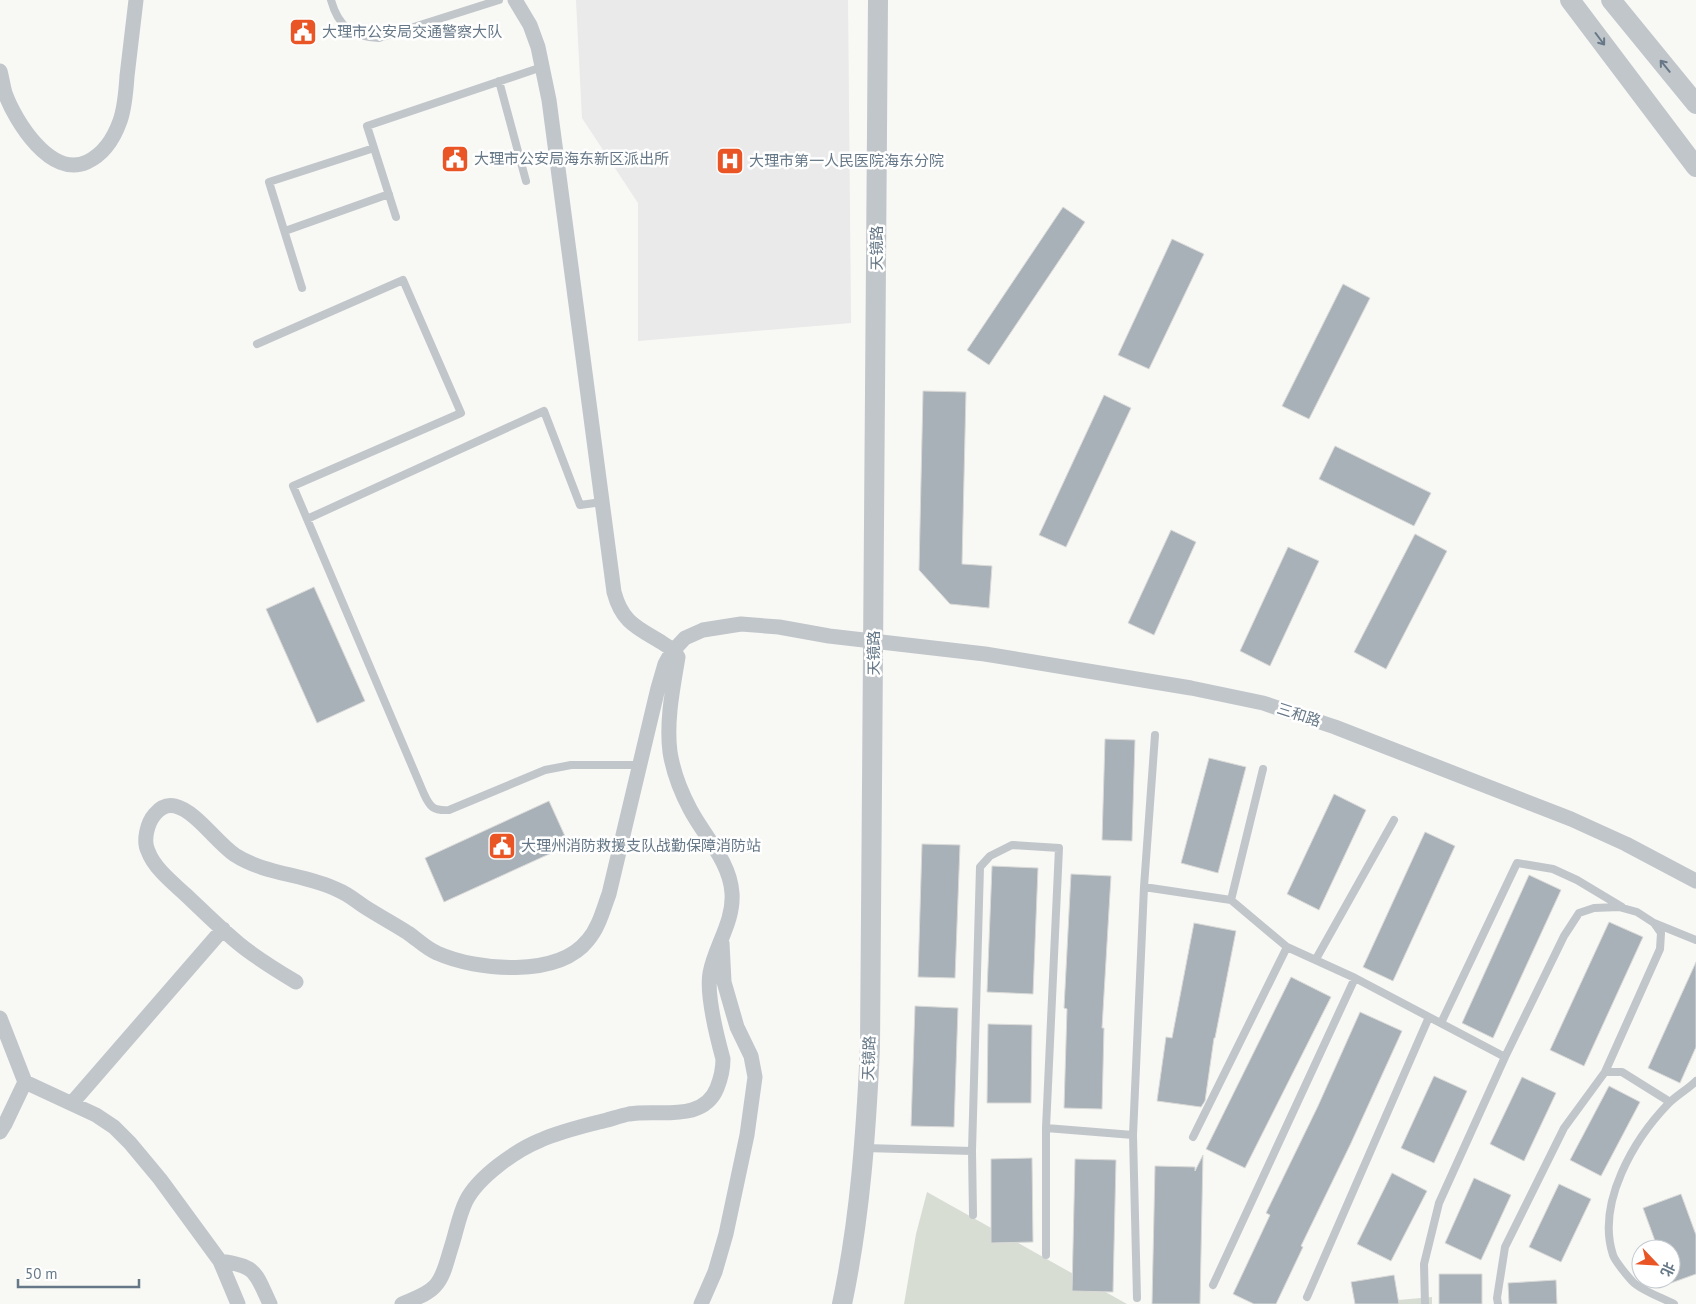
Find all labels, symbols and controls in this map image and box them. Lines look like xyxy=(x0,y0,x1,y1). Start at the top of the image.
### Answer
public building icon: 大理市公安局交通警察大队 xyxy=(288,17,318,47)
place label: 大理市公安局交通警察大队 xyxy=(322,22,502,41)
one-way arrow xyxy=(1594,32,1605,45)
one-way arrow xyxy=(1660,60,1671,73)
public building icon: 大理市公安局海东新区派出所 xyxy=(440,144,470,174)
hospital icon: 大理市第一人民医院海东分院 xyxy=(715,146,745,176)
place label: 大理市公安局海东新区派出所 xyxy=(474,149,669,168)
place label: 大理市第一人民医院海东分院 xyxy=(749,151,944,170)
street label: 天镜路 xyxy=(867,225,886,271)
street label: 天镜路 xyxy=(864,630,883,676)
street label: 三和路 xyxy=(1275,699,1323,731)
public building icon: 大理州消防救援支队战勤保障消防站 xyxy=(487,831,517,861)
place label: 大理州消防救援支队战勤保障消防站 xyxy=(521,836,761,855)
street label: 天镜路 xyxy=(858,1035,879,1081)
north arrow xyxy=(1631,1239,1681,1289)
scale bar xyxy=(18,1256,139,1288)
text: 北 xyxy=(1657,1259,1679,1280)
text: 50 m xyxy=(25,1264,58,1283)

